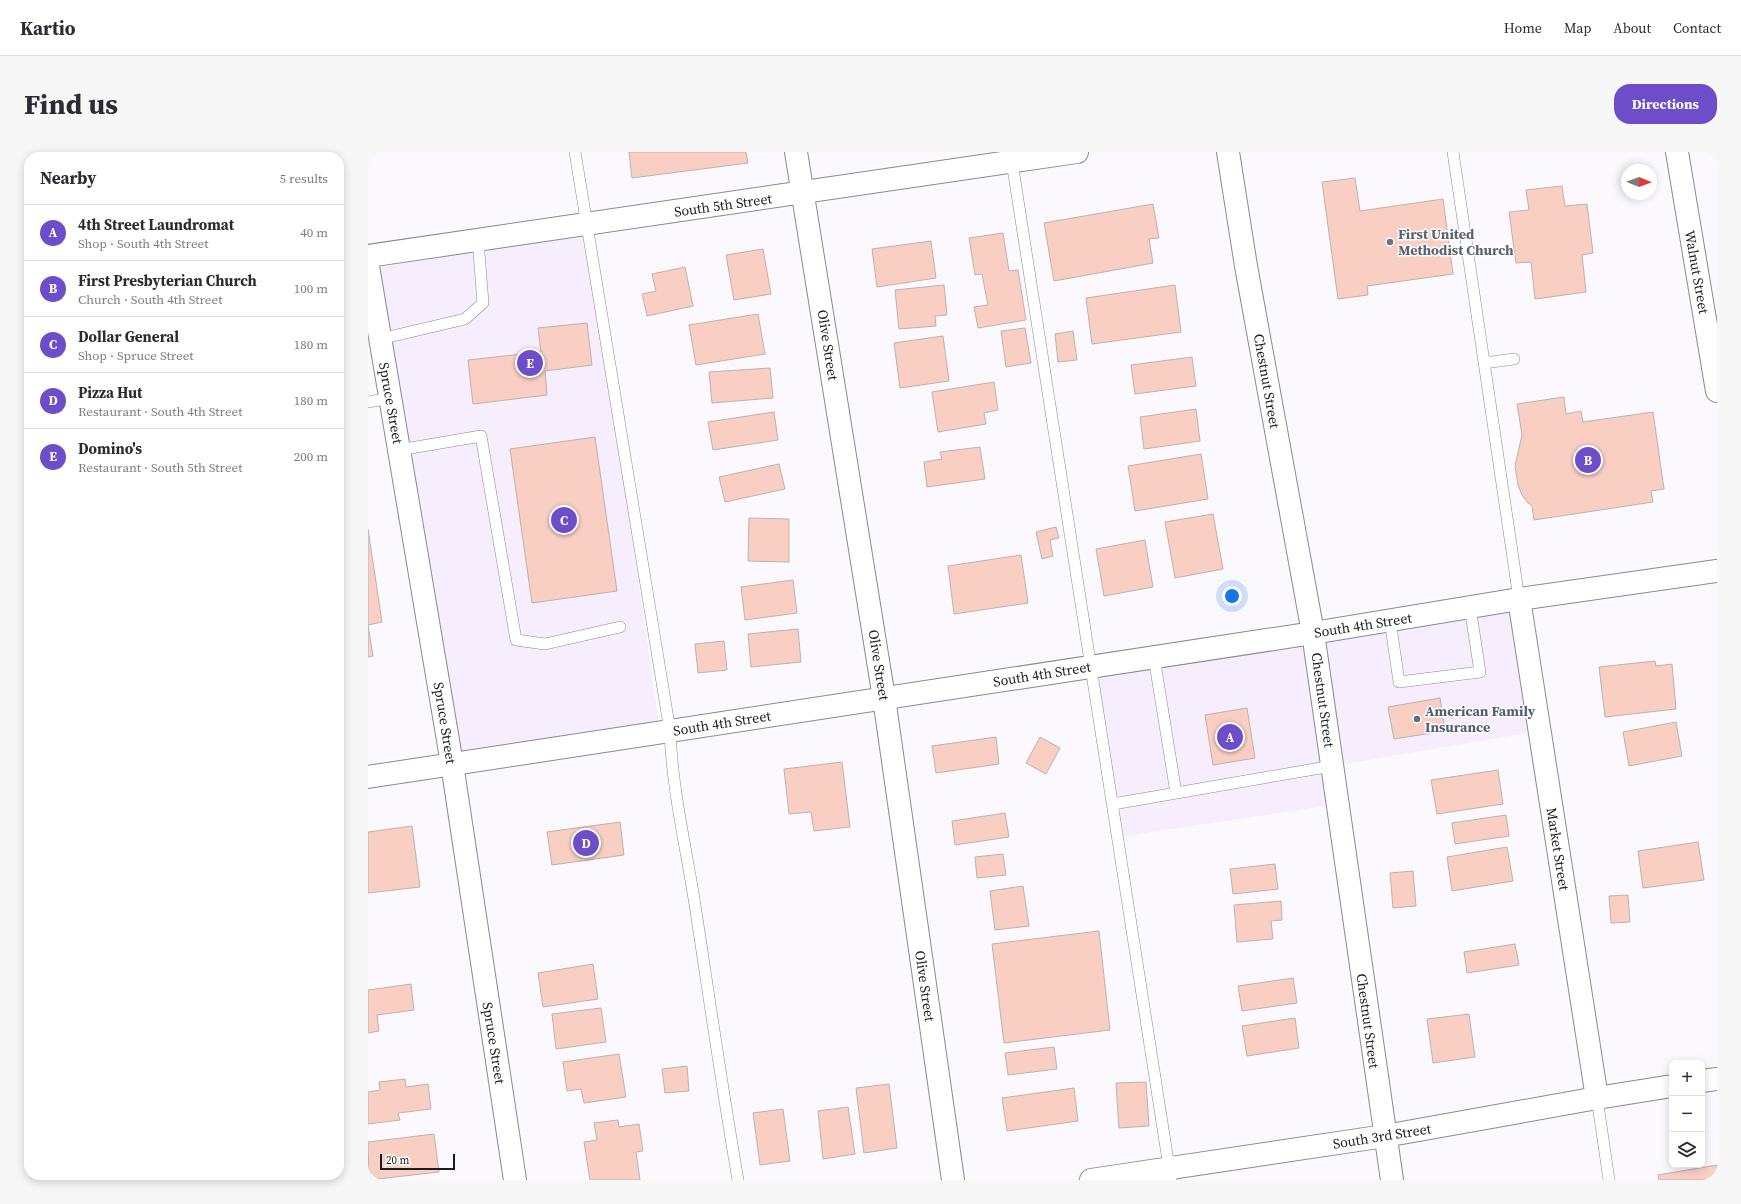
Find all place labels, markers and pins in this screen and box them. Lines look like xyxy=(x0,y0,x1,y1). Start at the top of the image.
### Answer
place label: First United Methodist Church xyxy=(1398,224,1514,260)
marker: First United Methodist Church xyxy=(1385,237,1395,247)
pin: E xyxy=(517,348,543,378)
pin: B xyxy=(1575,445,1601,475)
pin: C xyxy=(551,505,577,535)
place label: American Family Insurance xyxy=(1425,701,1536,737)
marker: American Family Insurance xyxy=(1412,714,1422,724)
pin: A xyxy=(1217,722,1243,752)
pin: D xyxy=(573,828,599,858)

